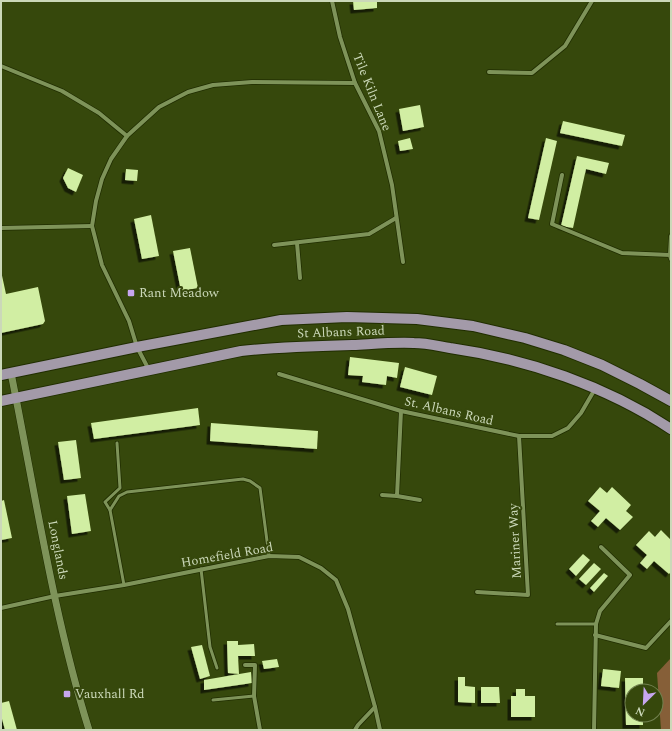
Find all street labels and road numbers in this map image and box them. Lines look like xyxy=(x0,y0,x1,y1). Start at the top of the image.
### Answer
street label: Tile Kiln Lane xyxy=(347,50,397,134)
street label: St Albans Road xyxy=(297,320,385,344)
street label: St. Albans Road xyxy=(402,391,496,431)
street label: Mariner Way xyxy=(503,502,527,579)
street label: Longlands xyxy=(42,518,74,582)
street label: Homefield Road xyxy=(179,537,275,573)

